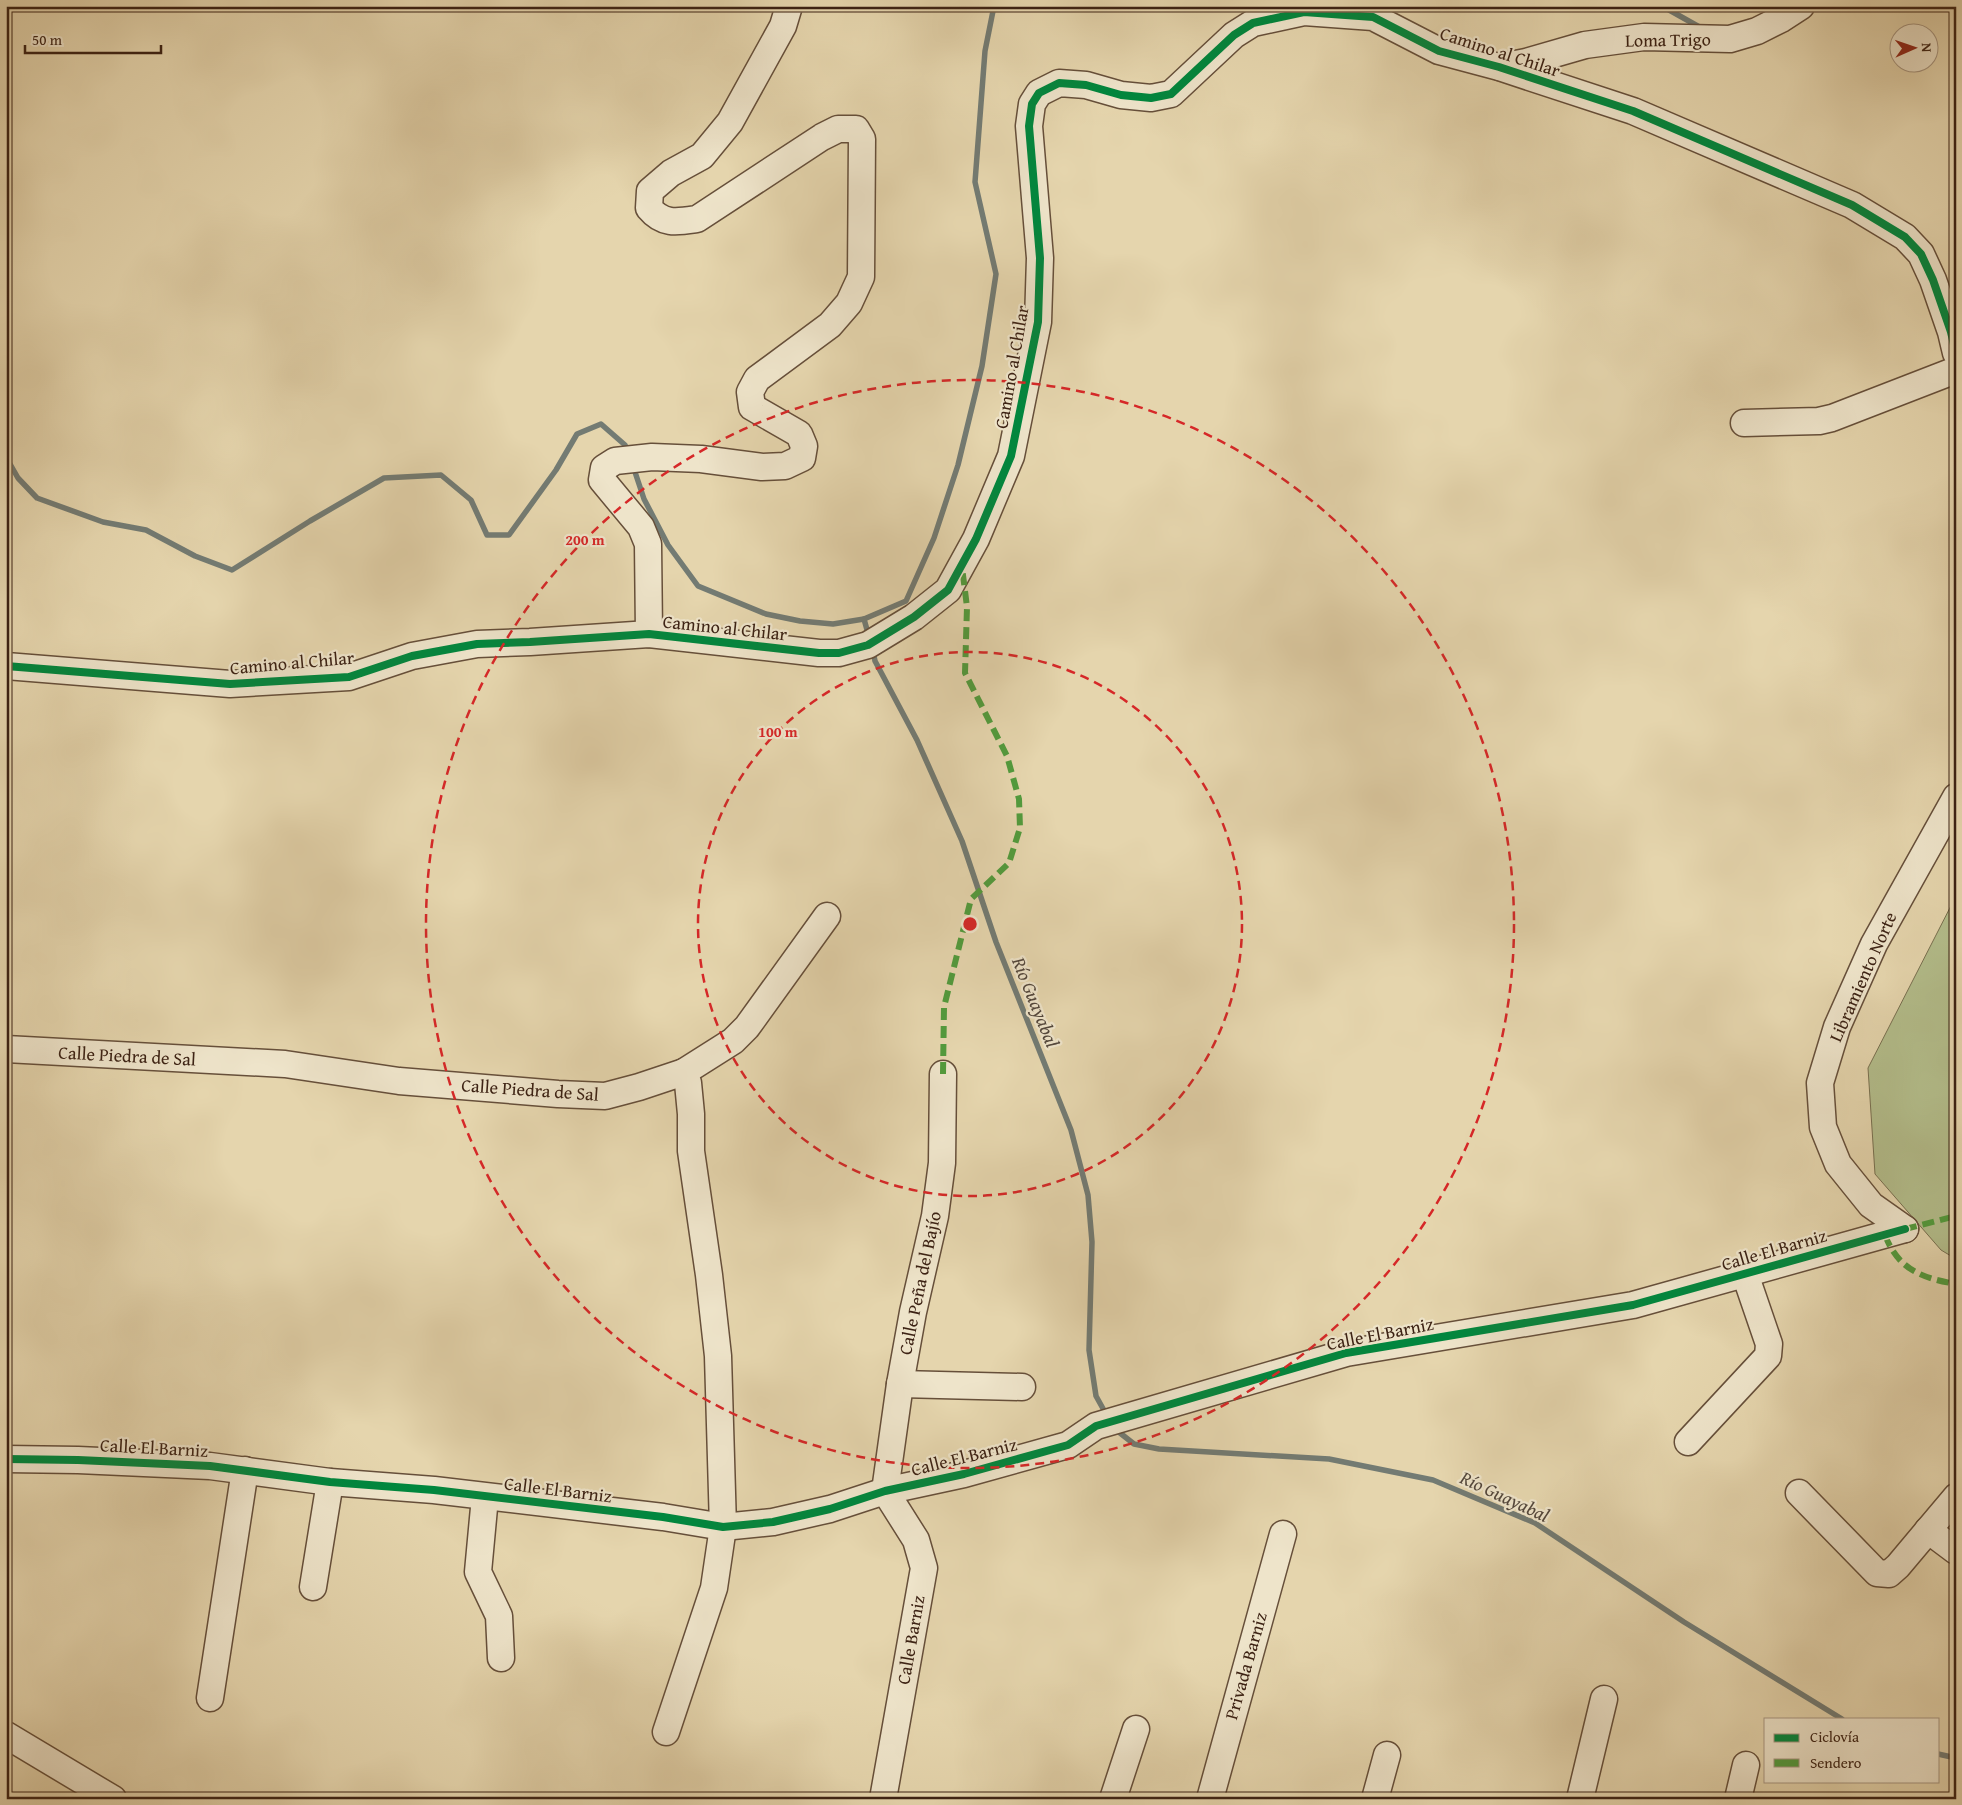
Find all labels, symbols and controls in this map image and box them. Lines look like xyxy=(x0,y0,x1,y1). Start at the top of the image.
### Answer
street label: Camino al Chilar xyxy=(1437,19,1564,84)
scale bar xyxy=(25,22,161,54)
north arrow xyxy=(1890,22,1940,72)
street label: Loma Trigo xyxy=(1625,25,1711,54)
text: 50 m xyxy=(32,29,63,50)
text: N xyxy=(1917,43,1937,53)
street label: Camino al Chilar xyxy=(987,303,1036,431)
text: 200 m xyxy=(565,529,605,550)
street label: Camino al Chilar xyxy=(662,608,789,648)
street label: Camino al Chilar xyxy=(229,644,356,681)
text: 100 m xyxy=(758,721,798,742)
street label: Libramiento Norte xyxy=(1822,907,1903,1046)
centre of rings xyxy=(961,915,979,933)
water label: Río Guayabal xyxy=(1005,952,1067,1052)
street label: Calle Piedra de Sal xyxy=(58,1038,196,1073)
street label: Calle Piedra de Sal xyxy=(460,1071,600,1108)
street label: Calle Peña del Bajío xyxy=(891,1209,948,1357)
street label: Calle El Barniz xyxy=(1718,1222,1830,1277)
street label: Calle El Barniz xyxy=(1324,1310,1436,1357)
street label: Calle El Barniz xyxy=(908,1430,1020,1483)
street label: Calle El Barniz xyxy=(99,1431,209,1464)
water label: Río Guayabal xyxy=(1455,1463,1554,1529)
street label: Calle El Barniz xyxy=(503,1470,613,1510)
street label: Calle Barniz xyxy=(889,1593,932,1687)
street label: Privada Barniz xyxy=(1217,1609,1274,1723)
legend xyxy=(1764,1718,1940,1782)
text: Ciclovía xyxy=(1810,1726,1859,1747)
text: Sendero xyxy=(1810,1752,1862,1773)

